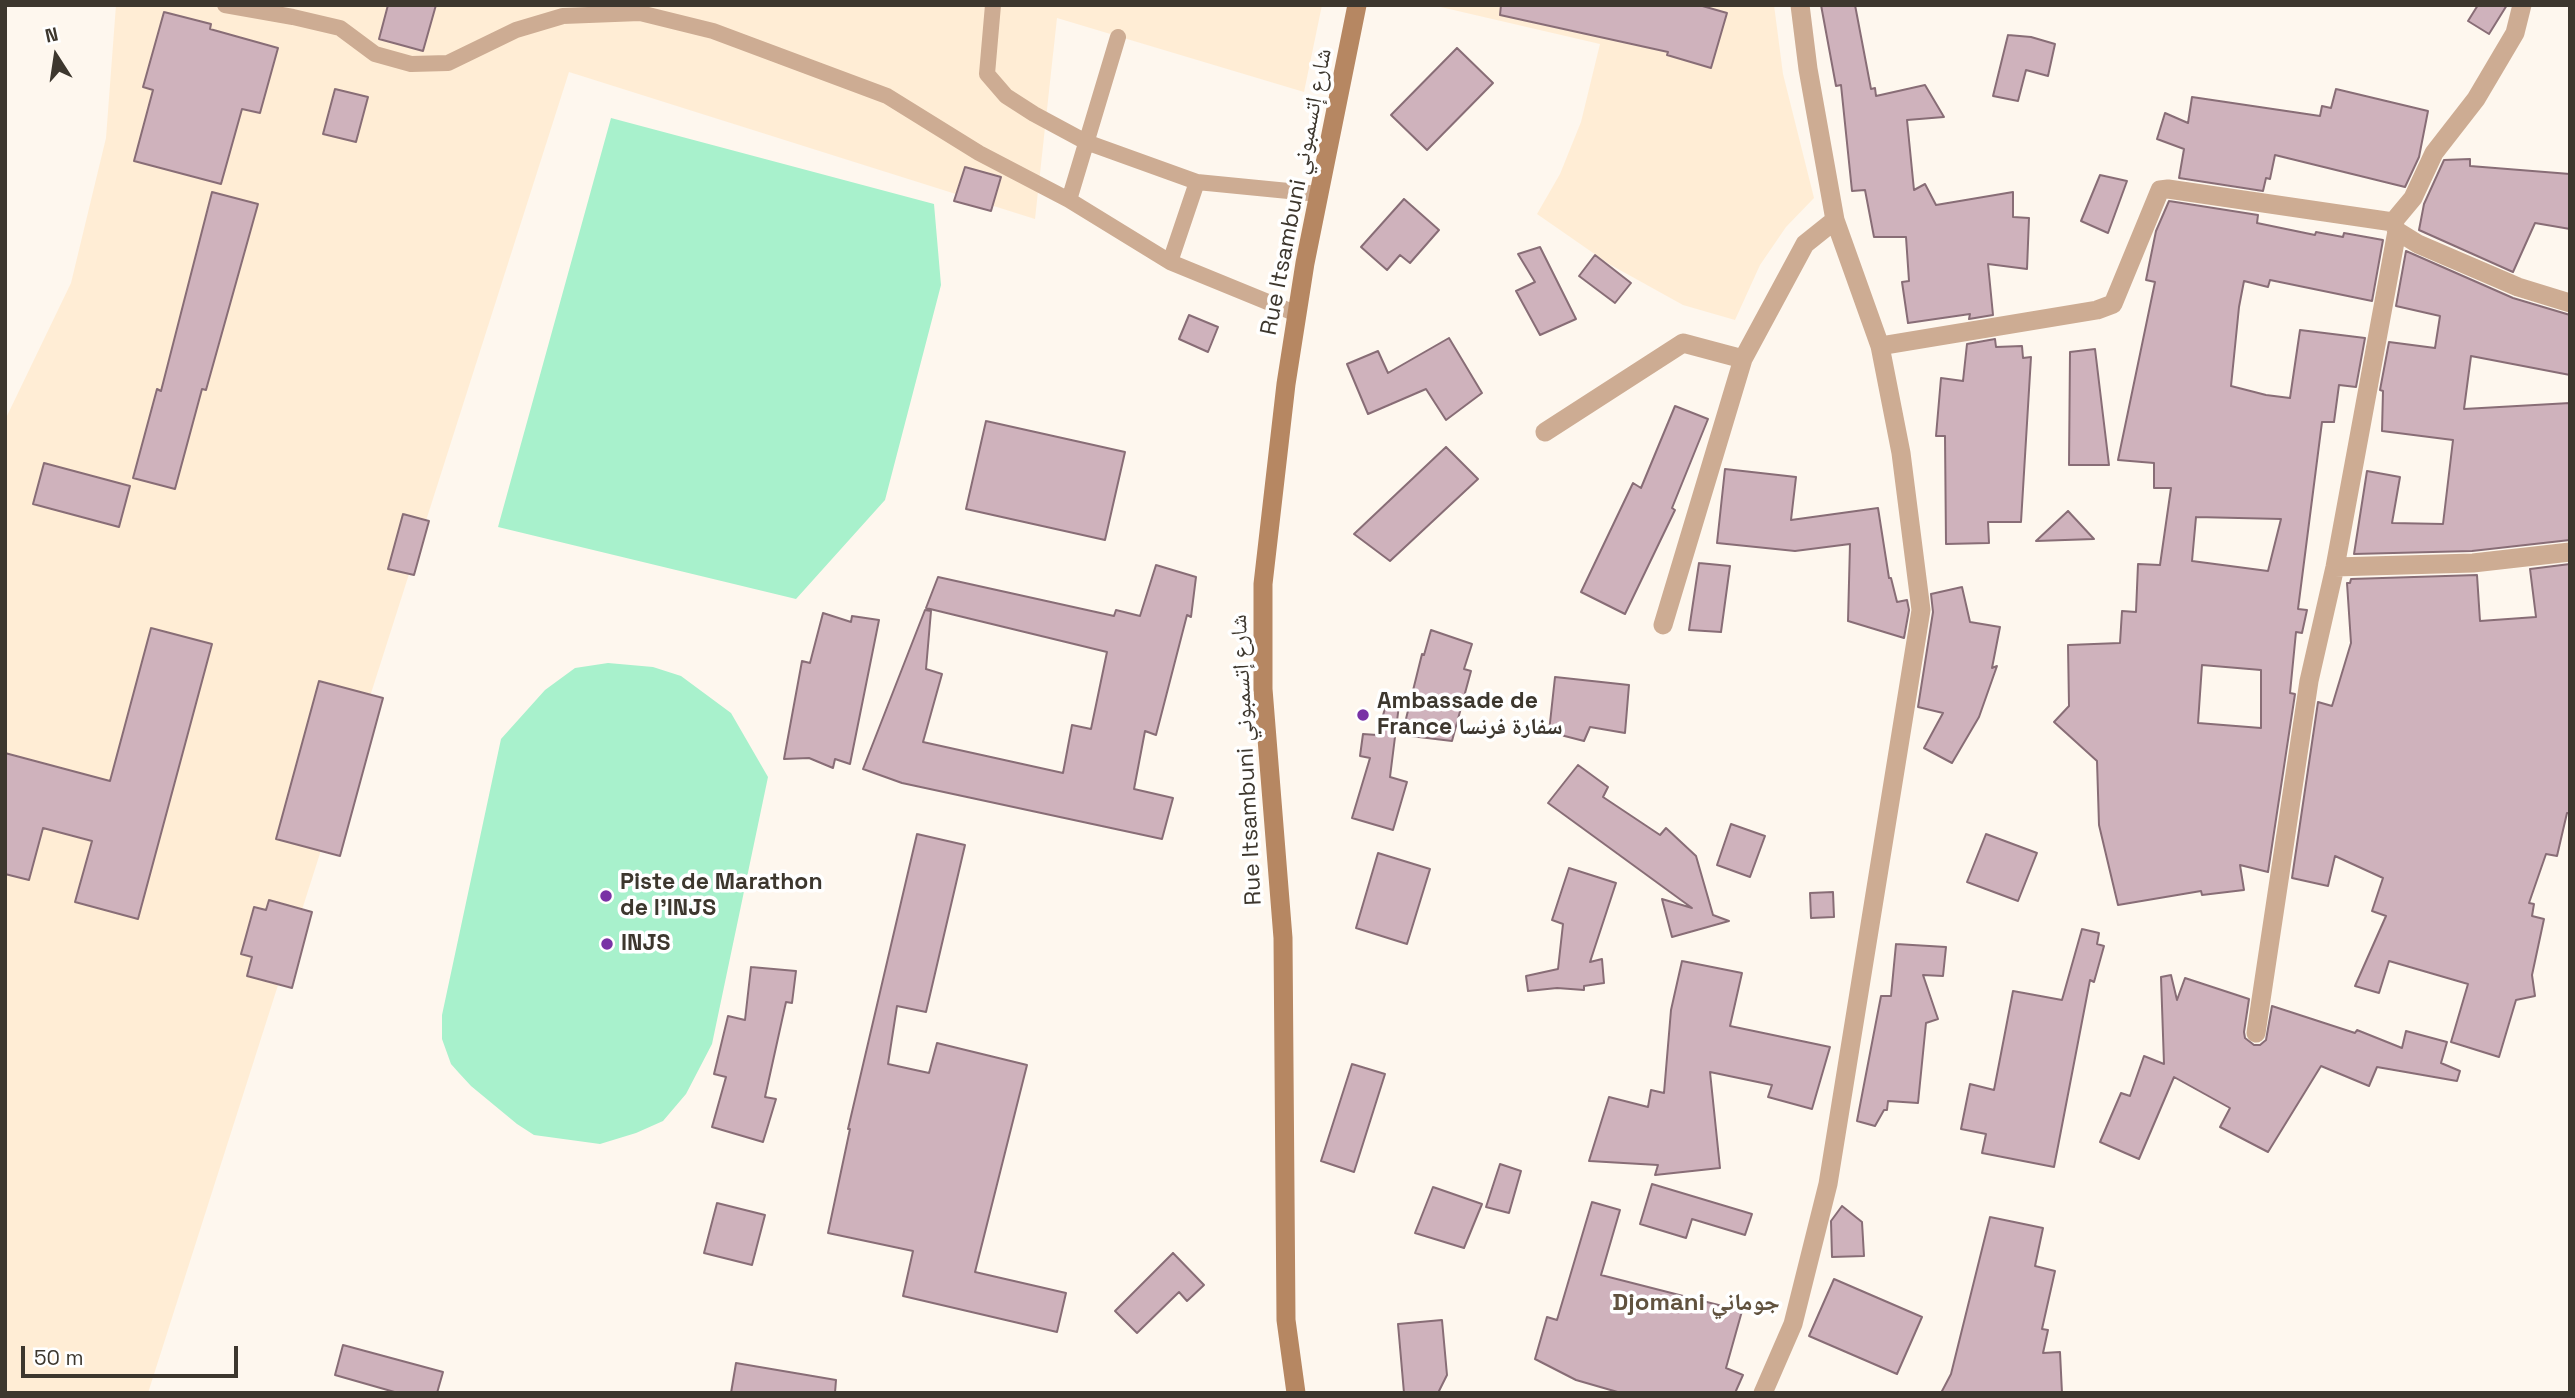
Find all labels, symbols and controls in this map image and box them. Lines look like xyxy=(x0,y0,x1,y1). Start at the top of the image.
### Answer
north arrow xyxy=(21,21,91,91)
text: N xyxy=(43,21,60,49)
street label: Rue Itsambuni شارع إتسمبوني xyxy=(1256,46,1338,338)
street label: Rue Itsambuni شارع إتسمبوني xyxy=(1226,614,1268,906)
place label: Ambassade de France سفارة فرنسا xyxy=(1377,688,1563,742)
marker: Ambassade de France سفارة فرنسا xyxy=(1355,707,1371,723)
place label: Piste de Marathon de l'INJS xyxy=(620,869,823,923)
marker: Piste de Marathon de l'INJS xyxy=(598,888,614,904)
place label: INJS xyxy=(621,930,670,958)
marker: INJS xyxy=(599,936,615,952)
district label: Djomani جوماني xyxy=(1612,1289,1780,1317)
scale bar xyxy=(24,1332,242,1376)
text: 50 m xyxy=(34,1344,84,1371)

